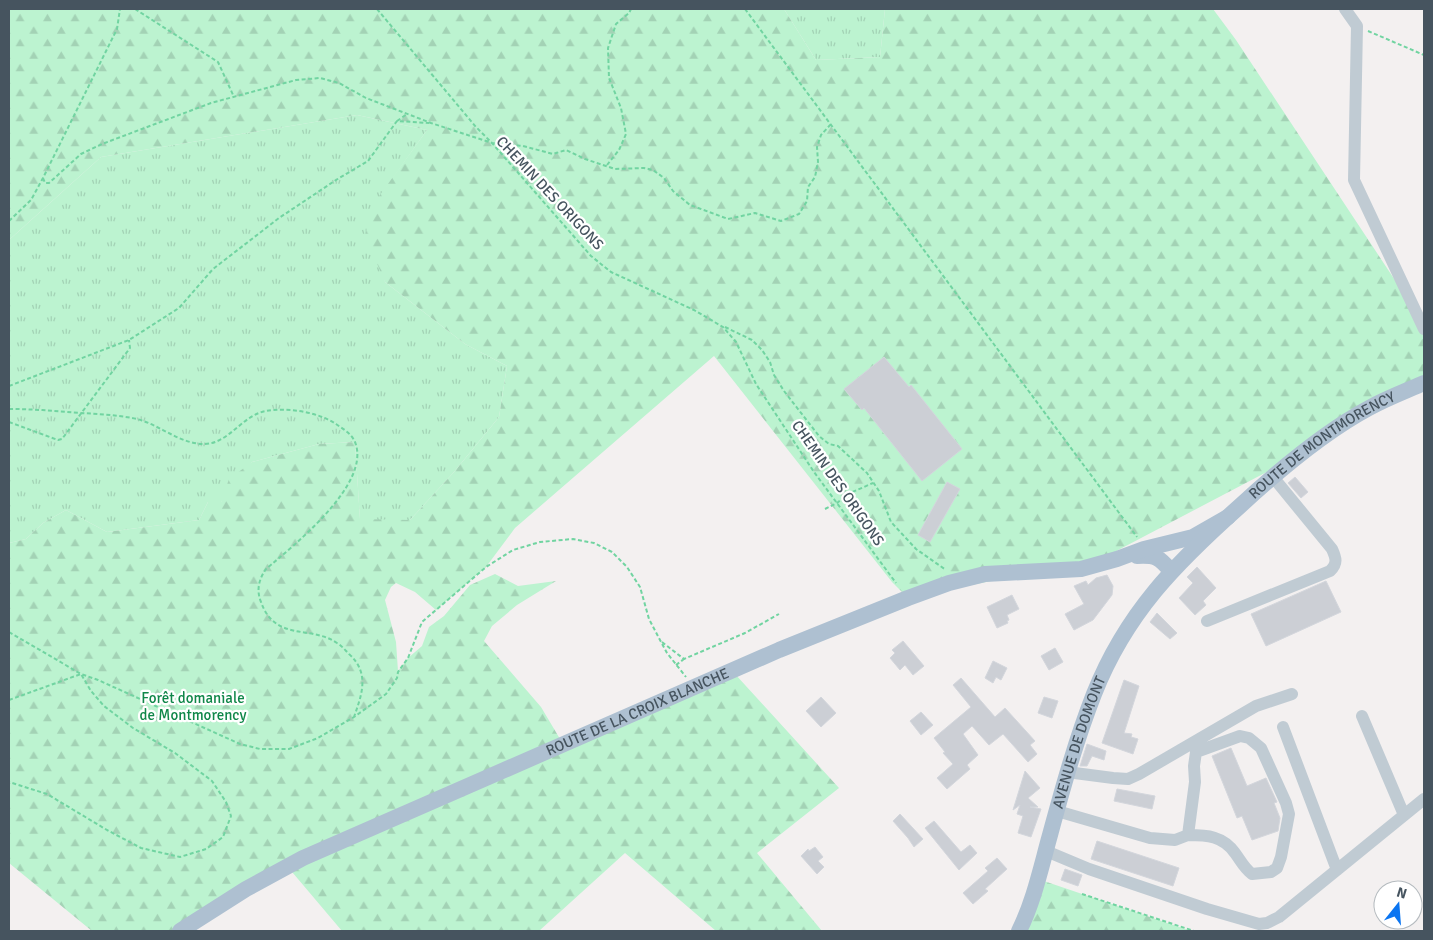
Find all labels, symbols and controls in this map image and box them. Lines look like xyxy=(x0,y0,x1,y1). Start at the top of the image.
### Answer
street label: CHEMIN DES ORIGONS xyxy=(493,132,607,254)
street label: ROUTE DE MONTMORENCY xyxy=(1245,387,1398,503)
street label: CHEMIN DES ORIGONS xyxy=(788,417,888,549)
street label: ROUTE DE LA CROIX BLANCHE xyxy=(543,664,732,760)
street label: AVENUE DE DOMONT xyxy=(1049,673,1110,811)
park label: Forêt domaniale de Montmorency xyxy=(140,689,246,724)
north arrow xyxy=(1373,880,1423,930)
text: N xyxy=(1395,883,1409,903)

